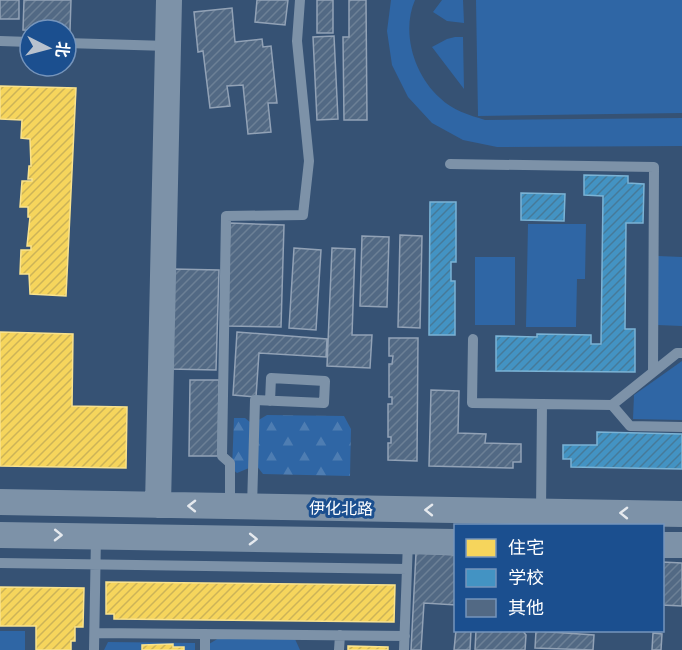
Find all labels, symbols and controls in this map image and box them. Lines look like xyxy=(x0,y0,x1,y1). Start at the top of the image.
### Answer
north arrow xyxy=(18,18,78,78)
text: 北 xyxy=(52,41,73,58)
street label: 伊化北路 xyxy=(309,498,373,519)
one-way arrow xyxy=(187,500,196,512)
one-way arrow xyxy=(424,504,433,516)
one-way arrow xyxy=(619,507,628,520)
legend xyxy=(454,524,664,632)
one-way arrow xyxy=(54,529,63,542)
one-way arrow xyxy=(249,532,258,545)
text: 住宅 xyxy=(508,537,544,558)
text: 学校 xyxy=(508,567,544,588)
text: 其他 xyxy=(508,597,544,618)

